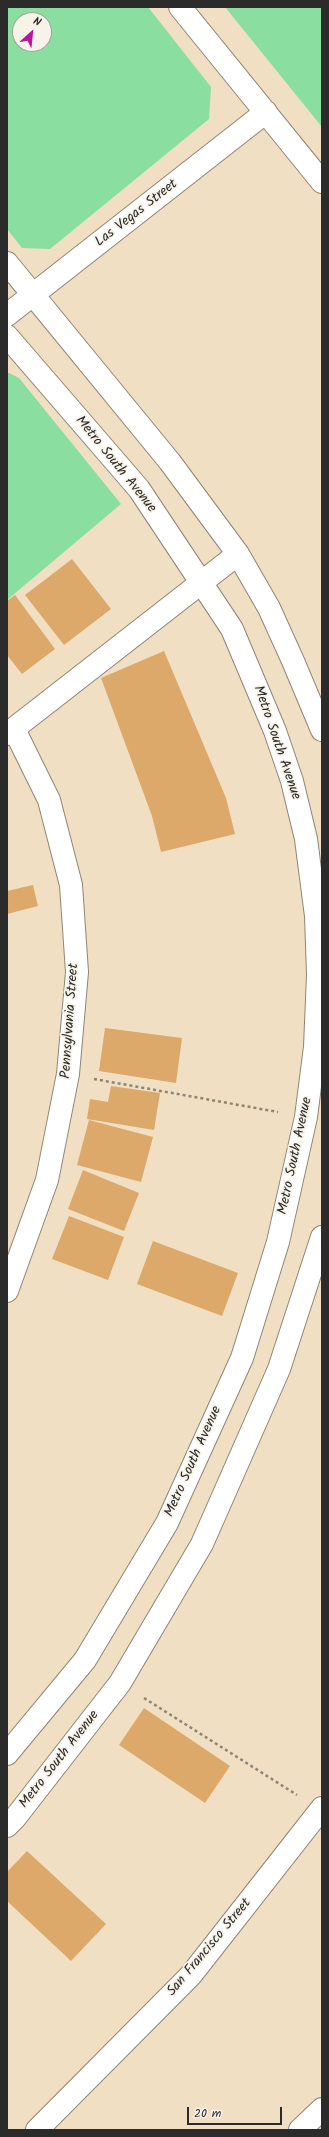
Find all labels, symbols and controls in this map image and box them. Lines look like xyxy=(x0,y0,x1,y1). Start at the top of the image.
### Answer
north arrow xyxy=(12,12,52,52)
text: N xyxy=(30,13,44,32)
street label: Las Vegas Street xyxy=(92,177,182,251)
street label: Metro South Avenue xyxy=(71,413,159,517)
street label: Metro South Avenue xyxy=(249,684,303,802)
street label: Pennsylvania Street xyxy=(59,963,83,1079)
street label: Metro South Avenue xyxy=(275,1096,317,1216)
street label: Metro South Avenue xyxy=(162,1404,226,1520)
street label: Metro South Avenue xyxy=(17,1708,103,1812)
street label: San Francisco Street xyxy=(164,1896,256,2000)
scale bar xyxy=(189,2099,284,2125)
text: 20 m xyxy=(194,2104,221,2123)

